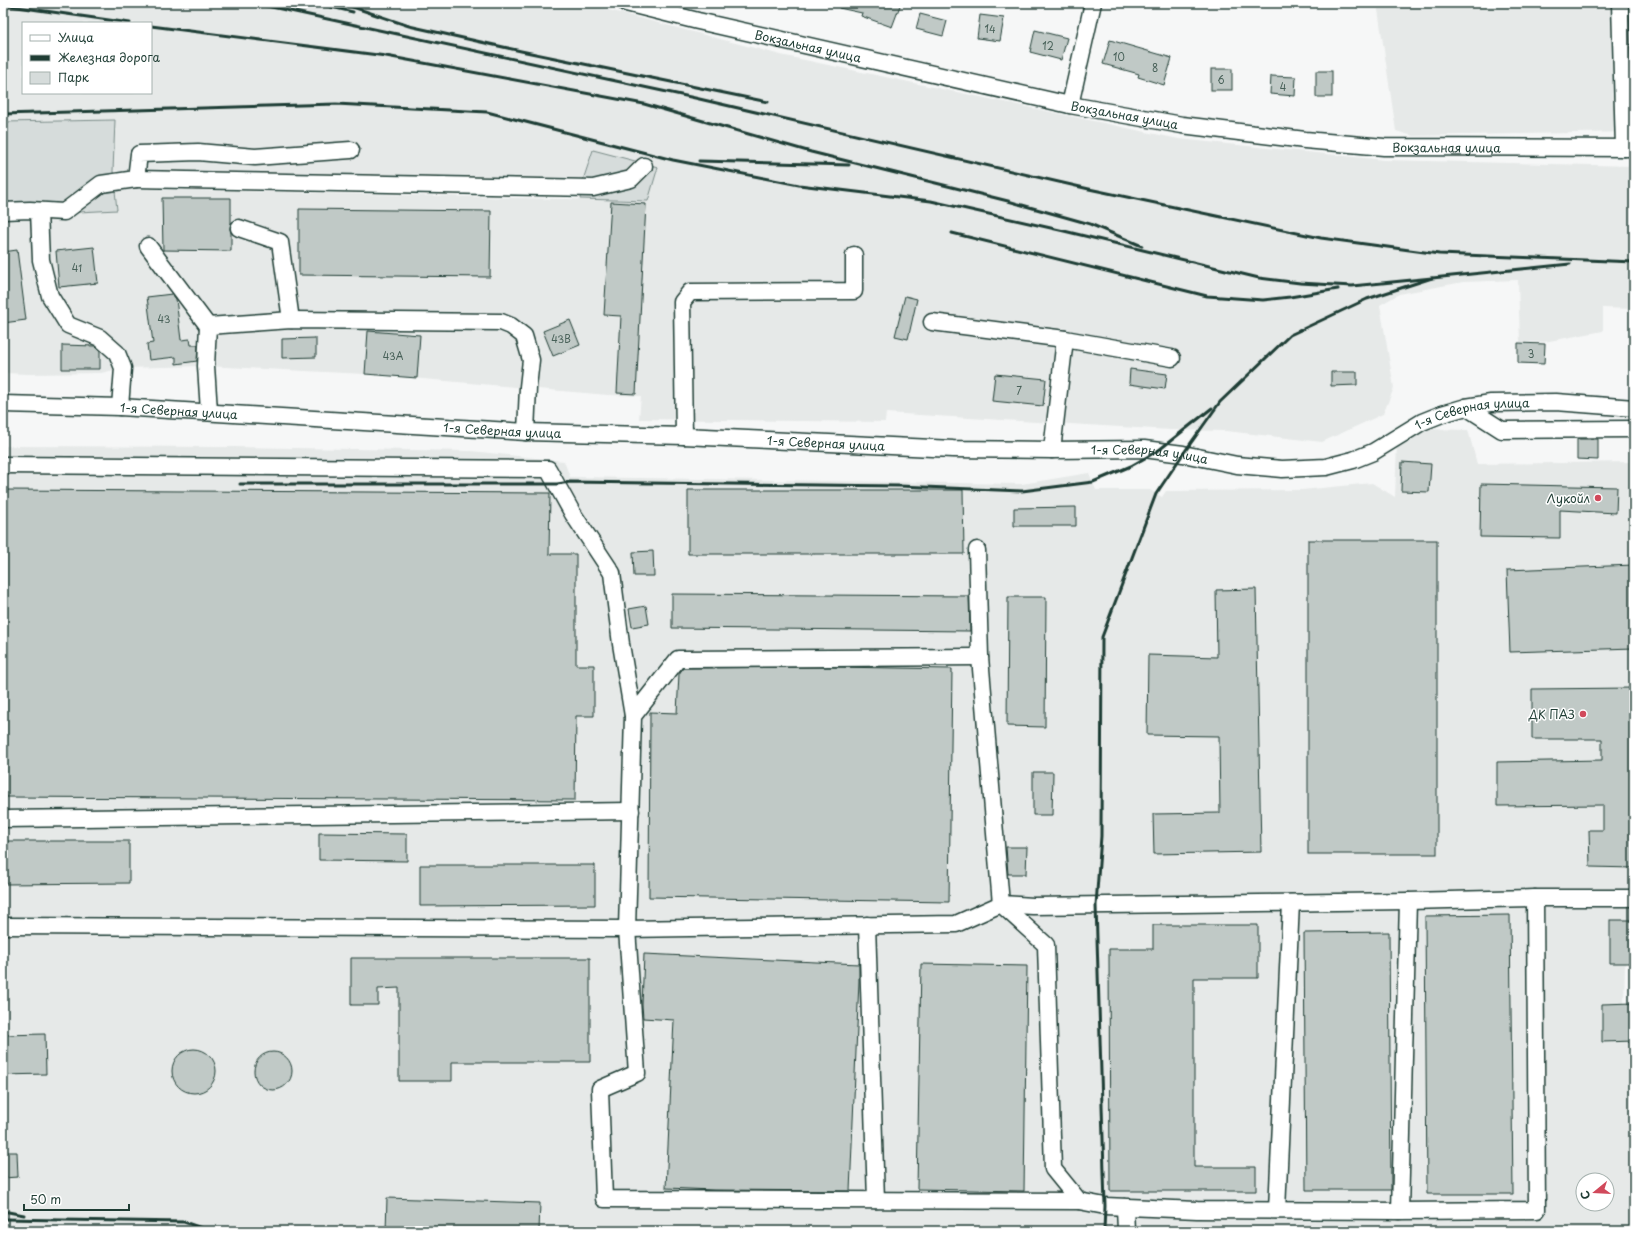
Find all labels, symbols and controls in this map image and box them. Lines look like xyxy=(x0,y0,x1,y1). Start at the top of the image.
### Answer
house number: 14 xyxy=(984,21,996,36)
legend xyxy=(22,22,152,94)
street label: Вокзальная улица xyxy=(753,25,864,67)
text: Улица xyxy=(58,28,94,46)
house number: 12 xyxy=(1042,38,1054,53)
text: Железная дорога xyxy=(58,48,161,66)
house number: 10 xyxy=(1113,49,1125,64)
house number: 8 xyxy=(1152,60,1158,75)
text: Парк xyxy=(58,68,90,86)
house number: 6 xyxy=(1217,72,1225,87)
house number: 4 xyxy=(1280,79,1287,94)
street label: Вокзальная улица xyxy=(1069,96,1180,133)
street label: Вокзальная улица xyxy=(1392,138,1501,156)
house number: 41 xyxy=(72,260,82,275)
house number: 43 xyxy=(158,311,171,326)
house number: 43В xyxy=(551,331,571,346)
house number: 3 xyxy=(1528,346,1534,361)
house number: 43А xyxy=(383,348,404,363)
house number: 7 xyxy=(1016,383,1022,398)
street label: 1-я Северная улица xyxy=(1411,393,1530,434)
street label: 1-я Северная улица xyxy=(119,398,239,423)
street label: 1-я Северная улица xyxy=(443,418,562,442)
street label: 1-я Северная улица xyxy=(767,431,886,455)
street label: 1-я Северная улица xyxy=(1091,440,1210,468)
place label: Лукойл xyxy=(1547,489,1590,507)
marker: Лукойл xyxy=(1593,493,1603,503)
place label: ДК ПАЗ xyxy=(1528,705,1575,723)
marker: ДК ПАЗ xyxy=(1578,709,1588,719)
north arrow xyxy=(1575,1172,1615,1212)
scale bar xyxy=(24,1186,129,1212)
text: С xyxy=(1576,1189,1594,1202)
text: 50 m xyxy=(30,1190,61,1208)

